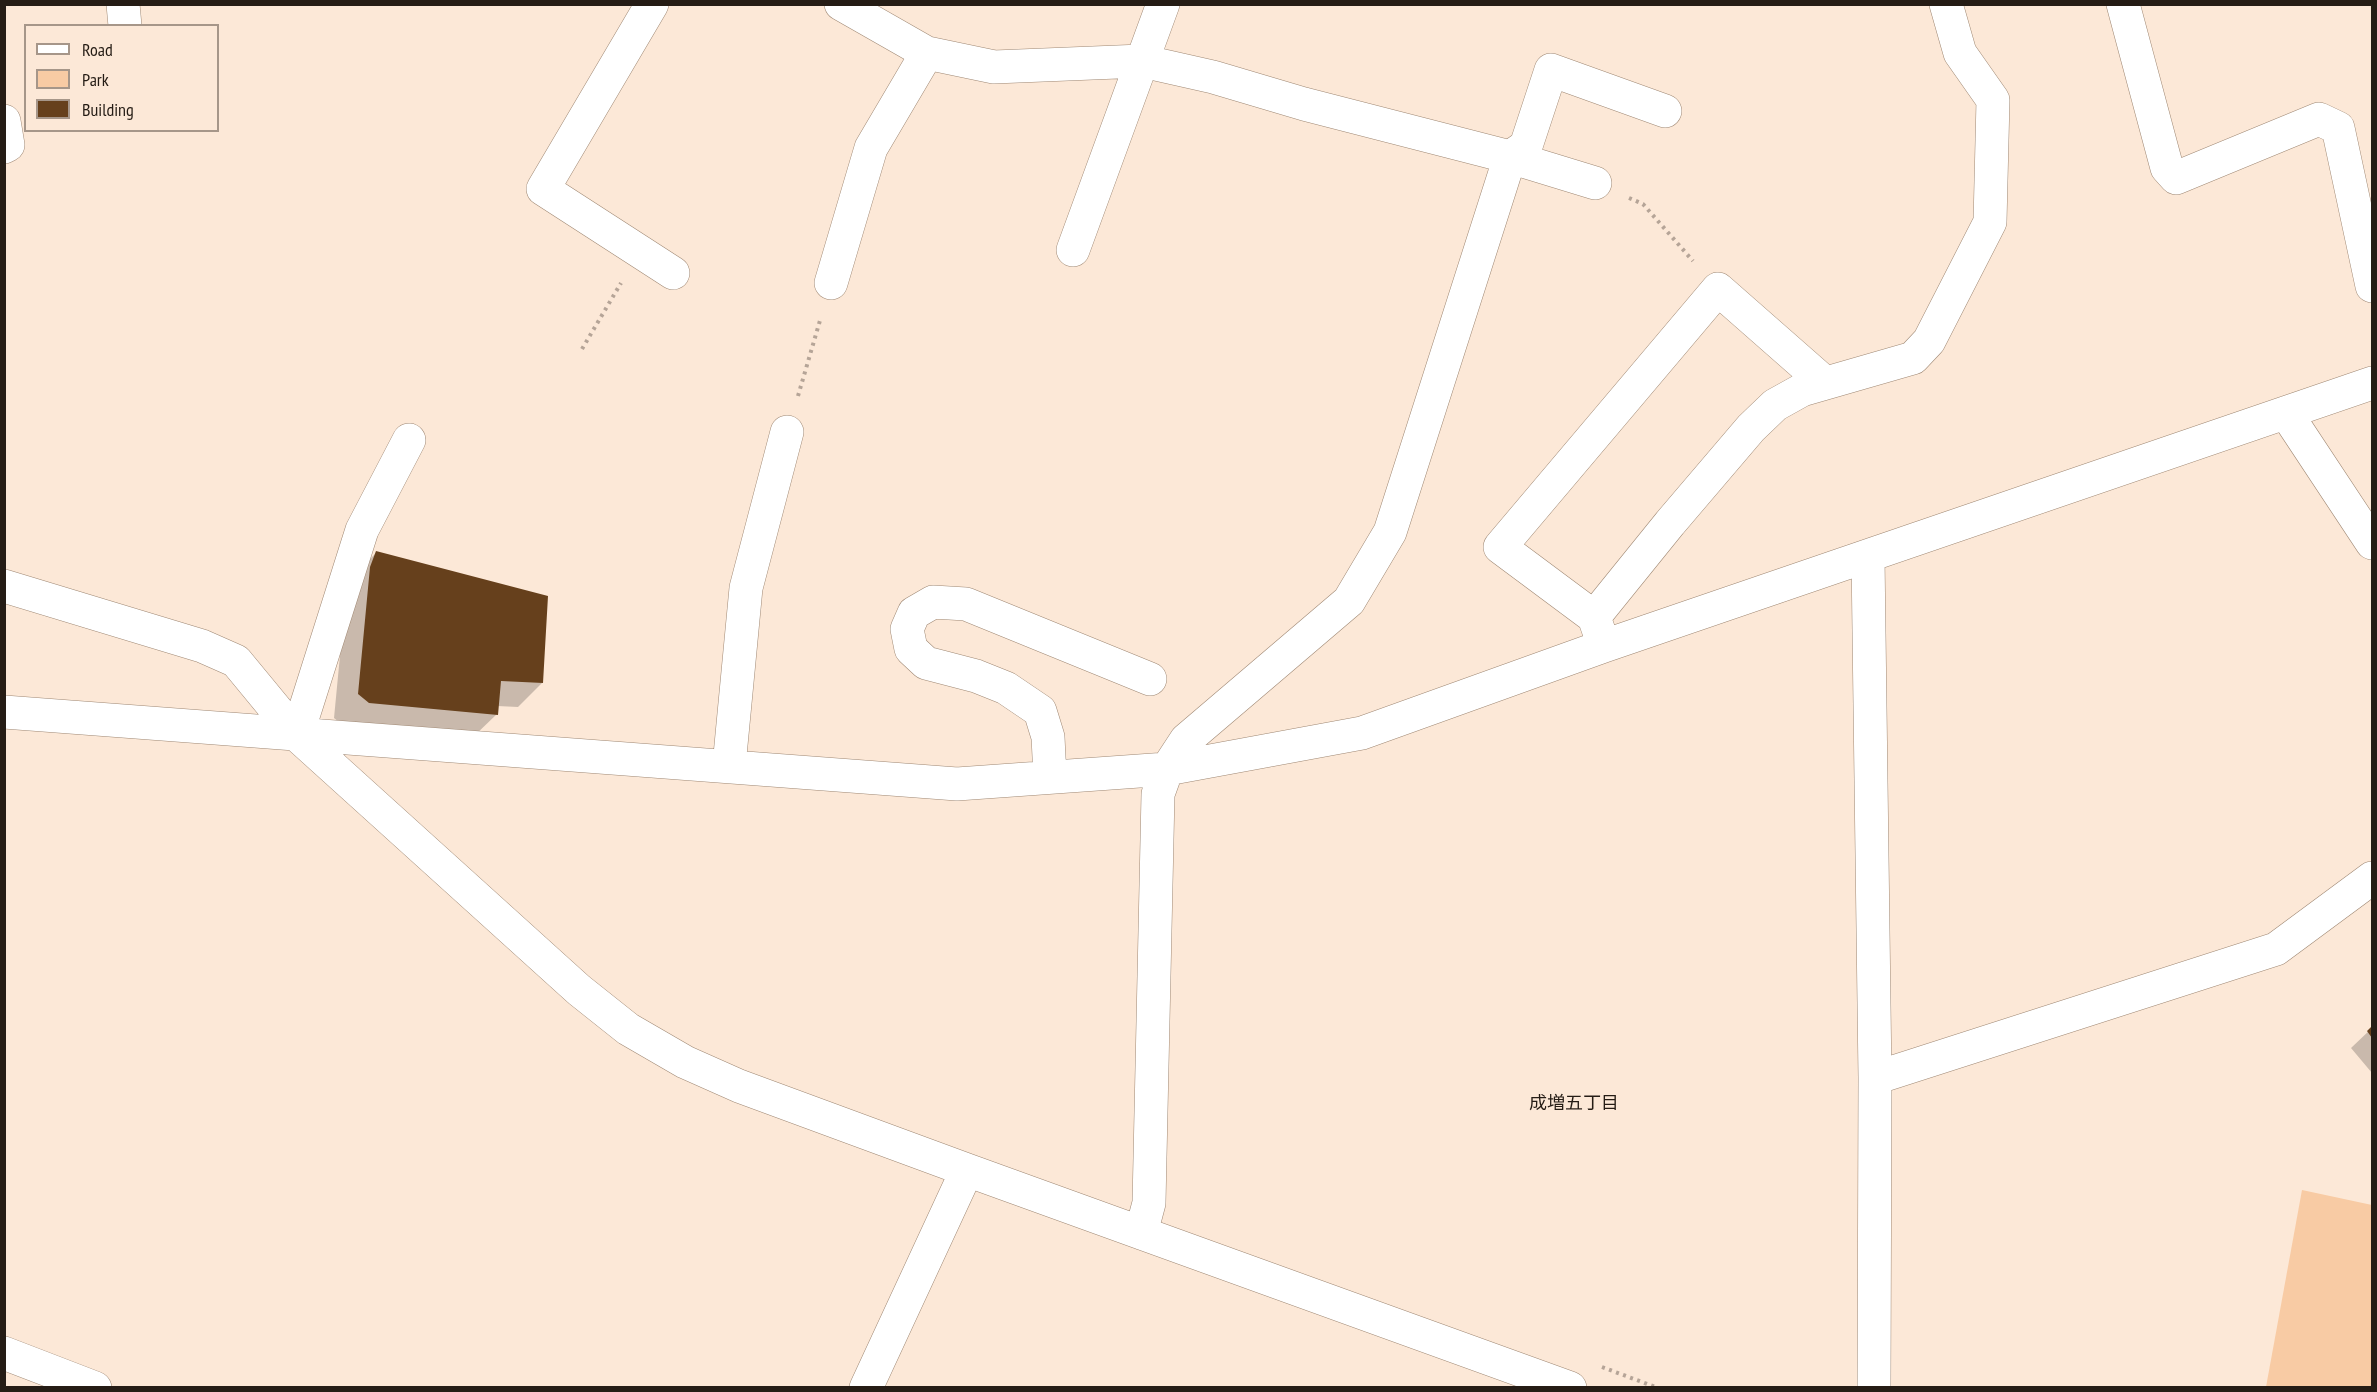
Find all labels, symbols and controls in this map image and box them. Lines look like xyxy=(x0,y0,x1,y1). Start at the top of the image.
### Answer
legend xyxy=(24,24,219,132)
text: Road xyxy=(82,38,113,61)
text: Park xyxy=(82,68,109,91)
text: Building xyxy=(82,98,134,121)
district label: 成増五丁目 xyxy=(1529,1093,1619,1115)

